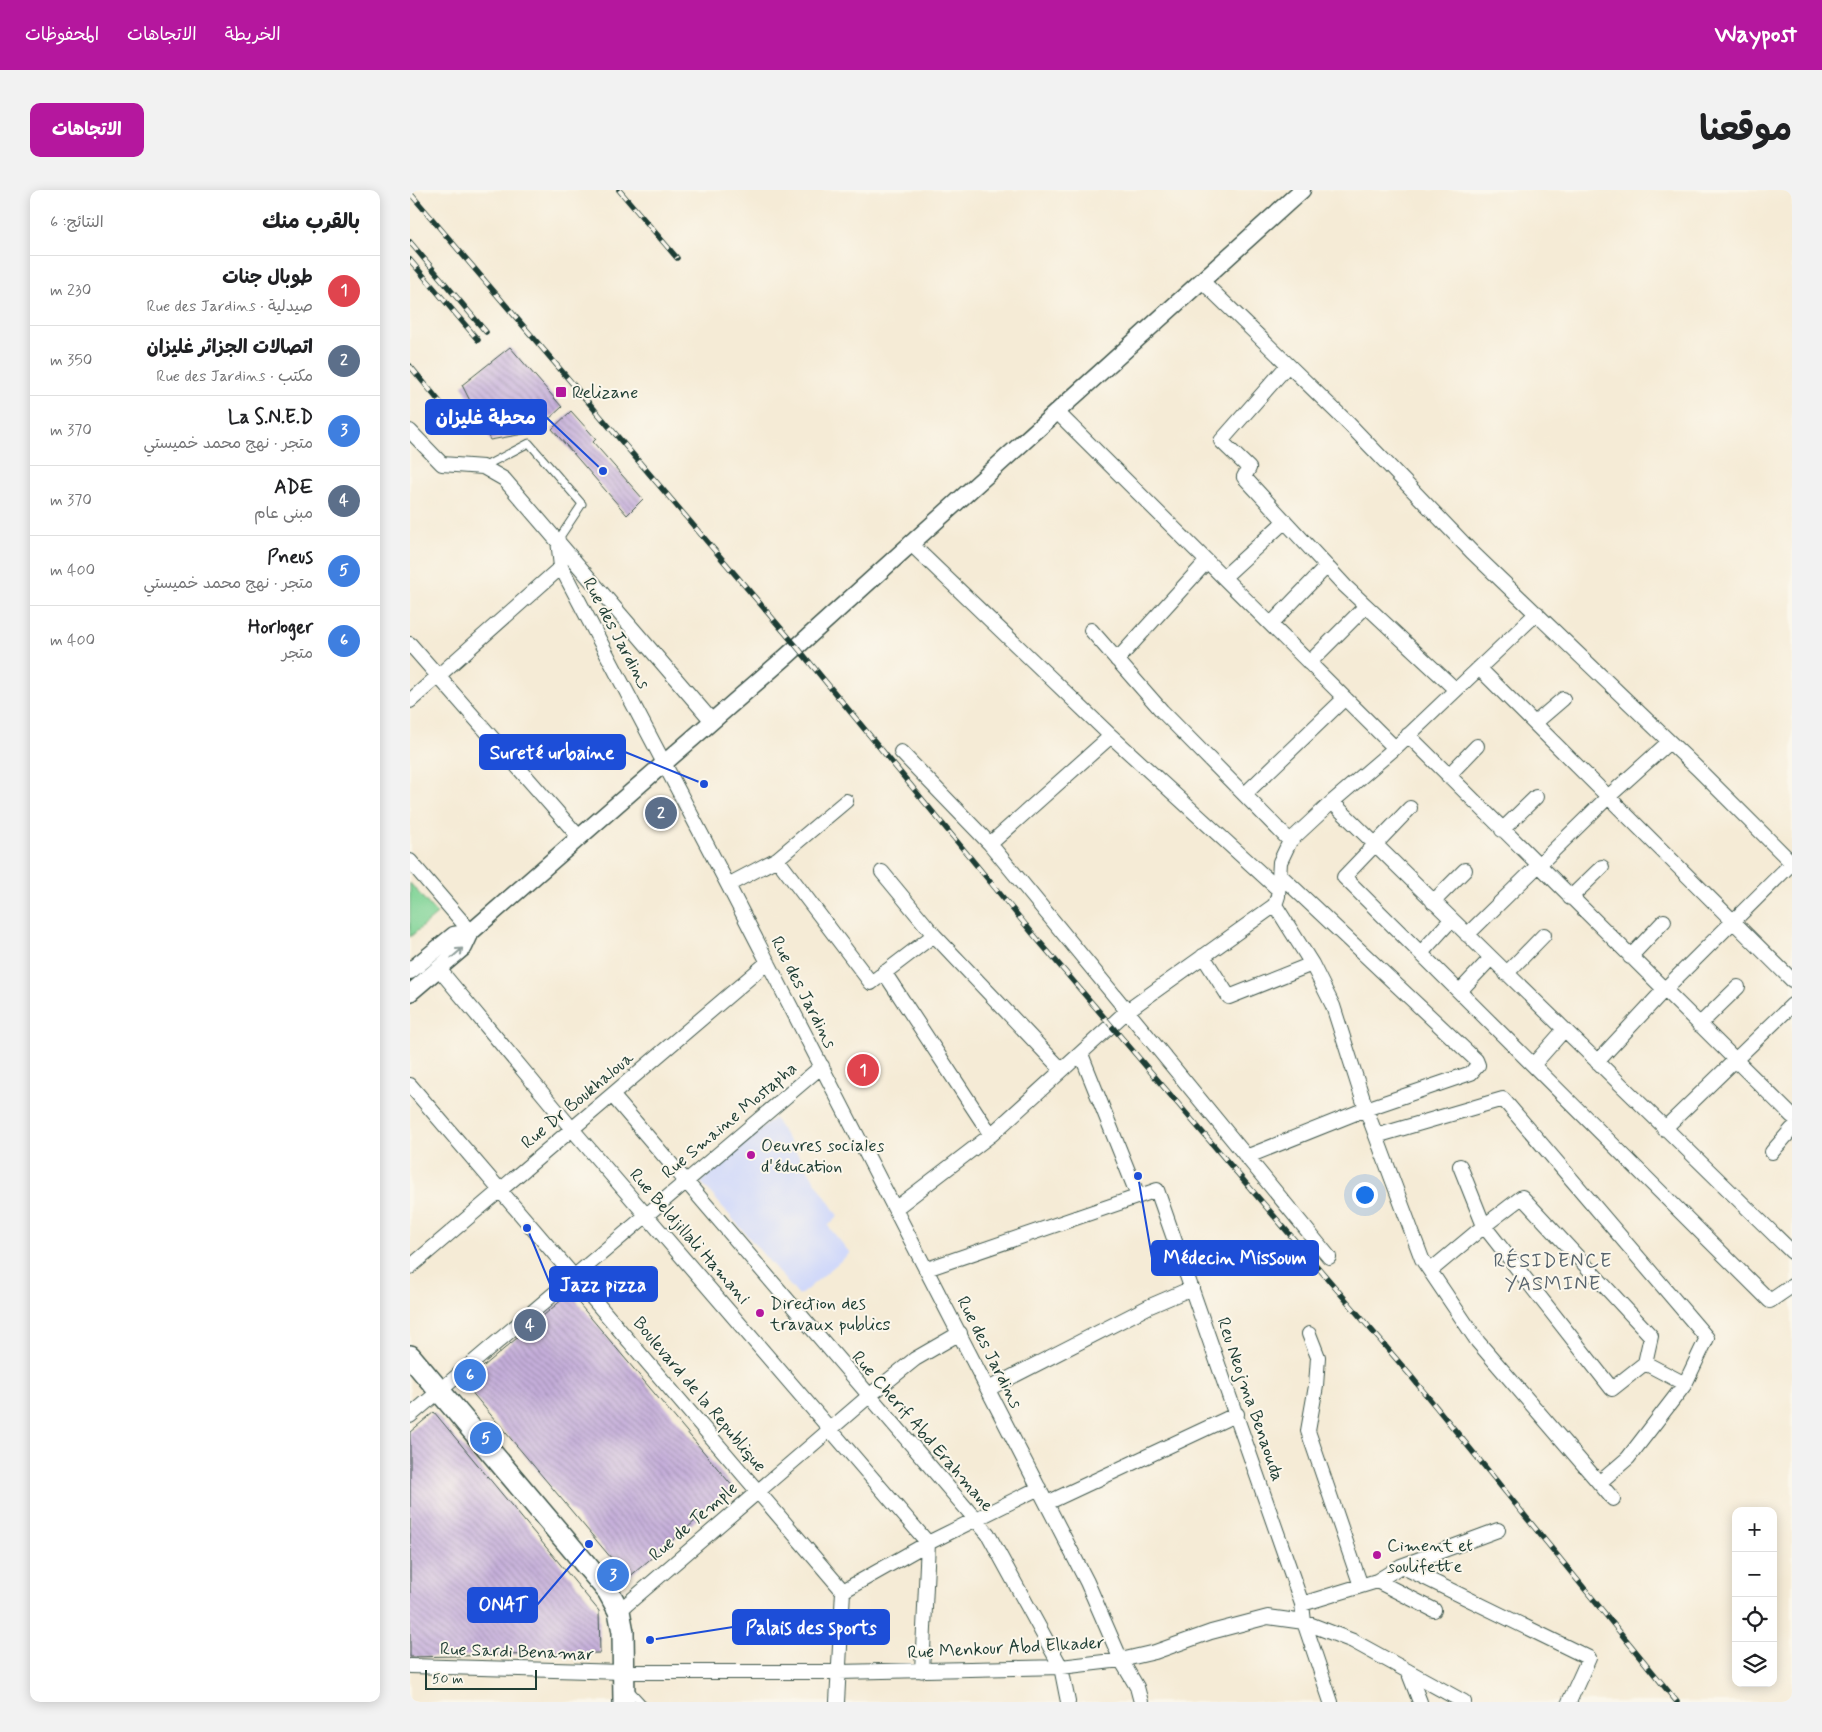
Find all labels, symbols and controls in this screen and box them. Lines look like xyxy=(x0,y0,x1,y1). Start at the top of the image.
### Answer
text: Waypost xyxy=(1715,20,1797,51)
text: المحفوظات xyxy=(25,23,99,47)
text: الاتجاهات xyxy=(127,23,197,47)
text: الخريطة xyxy=(225,23,281,47)
button: الاتجاهات xyxy=(30,103,144,157)
text: موقعنا xyxy=(1699,107,1792,153)
text: بالقرب منك xyxy=(262,208,360,236)
text: النتائج: 6 xyxy=(50,212,104,233)
text: طوبال جنات xyxy=(222,265,313,290)
text: 230 m xyxy=(50,280,91,301)
text: 1 xyxy=(340,280,348,301)
text: صيدلية · Rue des Jardins xyxy=(146,296,313,317)
text: اتصالات الجزائر غليزان xyxy=(146,335,313,360)
text: 350 m xyxy=(50,350,92,371)
text: 2 xyxy=(340,350,348,371)
text: مكتب · Rue des Jardins xyxy=(156,366,313,387)
place label: Relizane xyxy=(572,381,638,405)
marker: Relizane xyxy=(554,385,568,399)
callout: محطة غليزان xyxy=(426,400,546,434)
text: La S.N.E.D xyxy=(228,405,313,430)
text: محطة غليزان xyxy=(436,406,536,431)
text: 370 m xyxy=(50,420,92,441)
text: 3 xyxy=(340,420,348,441)
text: متجر · نهج محمد خميستي xyxy=(144,433,313,454)
text: ADE xyxy=(274,475,313,500)
text: 370 m xyxy=(50,490,92,511)
text: 4 xyxy=(339,490,349,511)
text: مبنى عام xyxy=(254,503,313,524)
text: Pneus xyxy=(267,545,313,570)
text: 400 m xyxy=(50,560,95,581)
text: 5 xyxy=(339,560,349,581)
text: متجر · نهج محمد خميستي xyxy=(144,573,313,594)
street label: Rue des Jardins xyxy=(577,574,656,693)
text: Horloger xyxy=(248,615,313,640)
text: 400 m xyxy=(50,630,95,651)
text: 6 xyxy=(340,630,348,651)
text: متجر xyxy=(282,643,313,664)
callout: Sureté urbaine xyxy=(480,735,625,769)
text: Sureté urbaine xyxy=(490,741,615,766)
pin: 2 xyxy=(645,794,677,832)
street label: Rue des Jardins xyxy=(765,932,842,1053)
one-way arrow xyxy=(450,948,463,959)
street label: Rue Dr Boukhaloua xyxy=(516,1047,639,1155)
pin: 1 xyxy=(847,1051,879,1089)
street label: Rue Smaine Mostapha xyxy=(657,1057,803,1185)
place label: Oeuvres sociales d'éducation xyxy=(761,1134,885,1179)
marker: Oeuvres sociales d'éducation xyxy=(745,1149,757,1161)
street label: Rue Beldjillali Hamani xyxy=(624,1164,755,1310)
your location xyxy=(1352,1182,1378,1208)
callout: Médecin Missoum xyxy=(1152,1241,1318,1275)
text: Médecin Missoum xyxy=(1163,1246,1307,1271)
district label: RÉSIDENCE YASMINE xyxy=(1493,1248,1613,1298)
callout: Jazz pizza xyxy=(550,1267,657,1301)
text: Jazz pizza xyxy=(560,1273,646,1298)
place label: Direction des travaux publics xyxy=(769,1292,891,1337)
street label: Rue des Jardins xyxy=(951,1292,1028,1413)
pin: 4 xyxy=(514,1306,546,1344)
marker: Direction des travaux publics xyxy=(754,1307,766,1319)
street label: Boulevard de la Republique xyxy=(627,1312,771,1477)
street label: Reu Neojma Benaouda xyxy=(1211,1314,1289,1484)
street label: Rue Cherif Abd Erahmane xyxy=(846,1346,999,1517)
pin: 6 xyxy=(454,1356,486,1394)
pin: 5 xyxy=(470,1419,502,1457)
street label: Rue de Temple xyxy=(644,1476,743,1567)
map controls xyxy=(1732,1507,1777,1687)
button: + xyxy=(1732,1507,1777,1552)
place label: Ciment et soulifette xyxy=(1387,1534,1473,1579)
marker: Ciment et soulifette xyxy=(1371,1549,1383,1561)
button: − xyxy=(1732,1552,1777,1597)
pin: 3 xyxy=(597,1556,629,1594)
callout: ONAT xyxy=(468,1588,537,1622)
text: ONAT xyxy=(478,1593,529,1618)
button: locate xyxy=(1732,1597,1777,1642)
callout: Palais des sports xyxy=(733,1610,889,1644)
text: Palais des sports xyxy=(745,1616,877,1641)
street label: Rue Menkour Abd Elkader xyxy=(907,1631,1106,1665)
street label: Rue Sardi Benamar xyxy=(439,1637,595,1667)
button: layers xyxy=(1732,1642,1777,1687)
scale bar xyxy=(425,1667,538,1690)
text: 50 m xyxy=(432,1670,463,1688)

